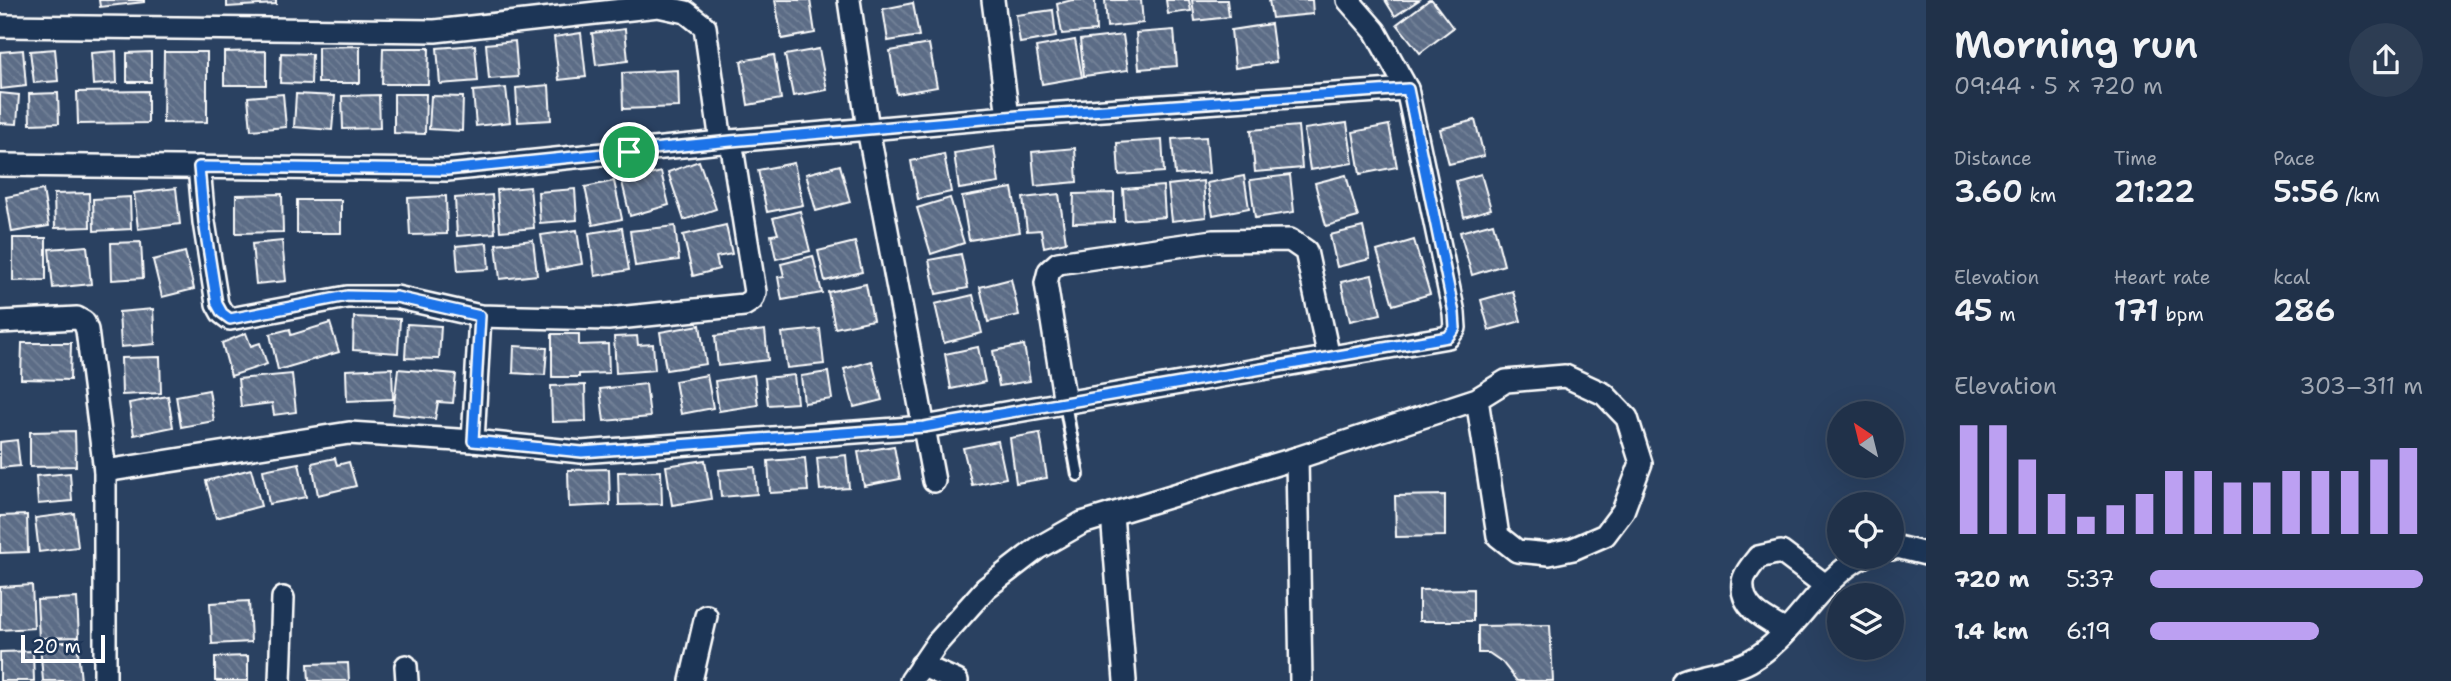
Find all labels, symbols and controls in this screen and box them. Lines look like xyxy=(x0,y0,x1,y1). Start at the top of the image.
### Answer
text: Morning run xyxy=(1954,19,2198,70)
button: share xyxy=(2349,23,2423,97)
text: 09:44 · 5 × 720 m xyxy=(1954,71,2163,101)
pin xyxy=(599,122,659,182)
icon: arrive xyxy=(610,133,648,171)
text: Distance xyxy=(1954,146,2032,171)
text: Time xyxy=(2114,146,2157,171)
text: Pace xyxy=(2273,146,2315,171)
text: 3.60 xyxy=(1954,171,2023,212)
text: 21:22 xyxy=(2114,171,2195,212)
text: 5:56 xyxy=(2273,171,2339,212)
text: km xyxy=(2023,183,2056,208)
text: /km xyxy=(2339,183,2380,208)
text: Elevation xyxy=(1954,265,2039,290)
text: Heart rate xyxy=(2114,265,2210,290)
text: kcal xyxy=(2273,265,2310,290)
text: 45 xyxy=(1954,290,1993,331)
text: 171 xyxy=(2114,290,2159,331)
text: 286 xyxy=(2273,290,2336,331)
text: m xyxy=(1993,302,2016,327)
text: bpm xyxy=(2159,302,2204,327)
text: Elevation xyxy=(1954,371,2057,401)
text: 303–311 m xyxy=(2299,371,2423,401)
north arrow xyxy=(1827,401,1904,478)
map controls xyxy=(1827,401,1904,660)
button: locate xyxy=(1827,492,1904,569)
text: 720 m xyxy=(1954,564,2030,594)
text: 5:37 xyxy=(2066,564,2115,594)
button: layers xyxy=(1827,583,1904,660)
text: 1.4 km xyxy=(1954,616,2028,646)
text: 6:19 xyxy=(2066,616,2111,646)
scale bar xyxy=(21,632,105,664)
text: 20 m xyxy=(32,634,81,659)

